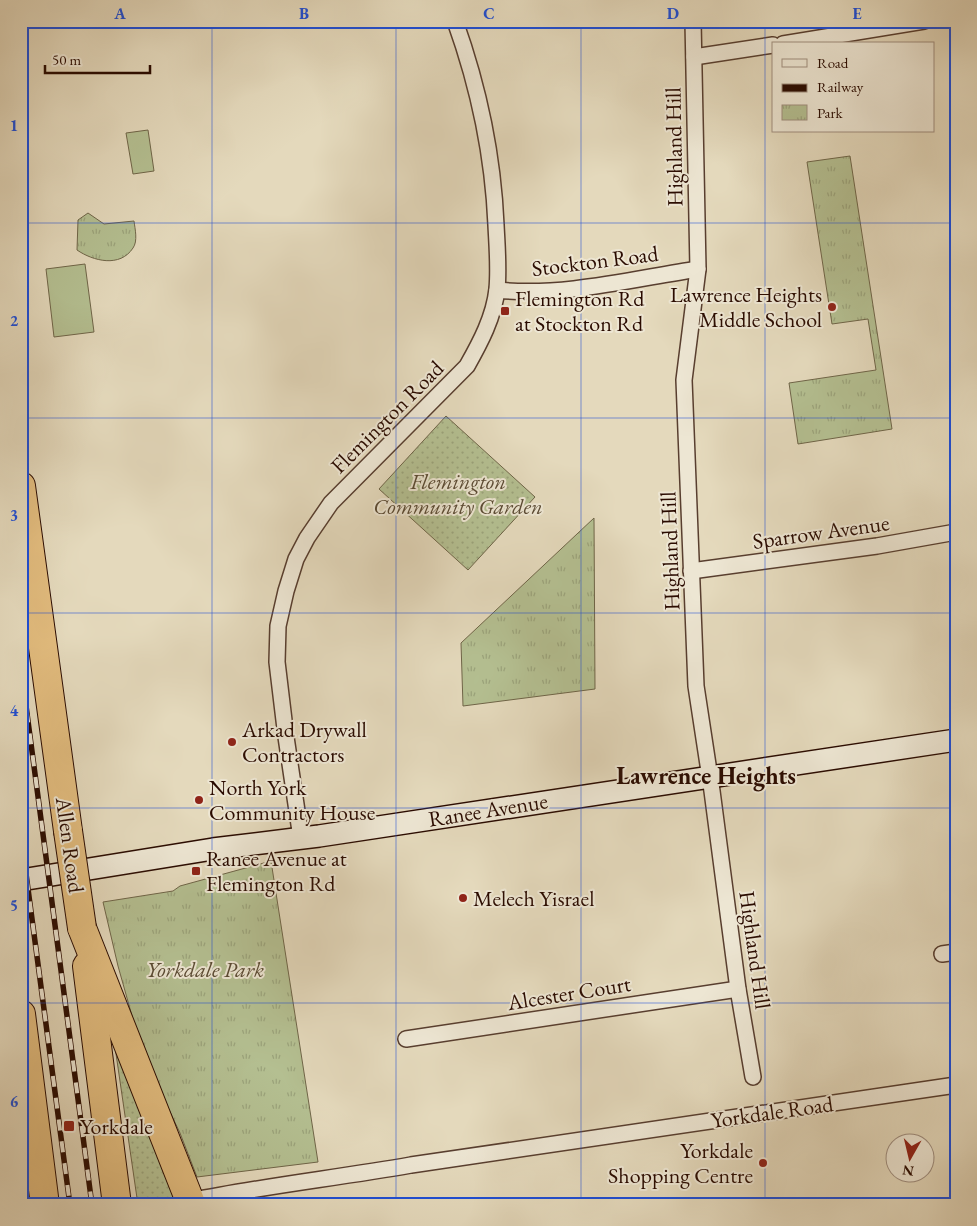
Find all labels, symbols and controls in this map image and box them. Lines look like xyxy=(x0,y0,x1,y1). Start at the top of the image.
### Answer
text: A xyxy=(113,3,126,24)
text: B xyxy=(299,3,309,24)
text: C xyxy=(483,3,495,24)
text: D xyxy=(667,3,679,24)
text: E xyxy=(852,3,862,24)
scale bar xyxy=(45,42,150,74)
legend xyxy=(772,42,934,132)
text: 50 m xyxy=(52,50,81,69)
text: Road xyxy=(817,53,849,72)
text: Railway xyxy=(817,77,864,96)
street label: Highland Hill xyxy=(658,87,690,207)
text: Park xyxy=(817,103,844,122)
text: 1 xyxy=(10,115,18,136)
street label: Stockton Road xyxy=(530,239,661,283)
place label: Lawrence Heights Middle School xyxy=(670,280,822,334)
place label: Flemington Rd at Stockton Rd xyxy=(515,284,645,338)
marker: Lawrence Heights Middle School xyxy=(826,301,838,313)
marker: Flemington Rd at Stockton Rd xyxy=(499,305,511,317)
text: 2 xyxy=(10,310,19,331)
street label: Flemington Road xyxy=(324,354,450,480)
park label: Flemington Community Garden xyxy=(373,467,543,521)
street label: Highland Hill xyxy=(653,491,687,611)
text: 3 xyxy=(10,505,18,526)
street label: Sparrow Avenue xyxy=(751,508,892,556)
text: 4 xyxy=(10,700,19,721)
place label: Arkad Drywall Contractors xyxy=(241,715,367,769)
marker: Arkad Drywall Contractors xyxy=(226,736,238,748)
district label: Lawrence Heights xyxy=(616,760,796,792)
place label: North York Community House xyxy=(209,773,376,827)
street label: Ranee Avenue xyxy=(426,786,550,834)
street label: Allen Road xyxy=(49,794,91,896)
marker: North York Community House xyxy=(193,794,205,806)
place label: Ranee Avenue at Flemington Rd xyxy=(206,844,347,898)
marker: Ranee Avenue at Flemington Rd xyxy=(190,865,202,877)
place label: Melech Yisrael xyxy=(473,884,595,913)
street label: Highland Hill xyxy=(732,889,778,1011)
marker: Melech Yisrael xyxy=(457,892,469,904)
text: 5 xyxy=(10,895,18,916)
park label: Yorkdale Park xyxy=(146,955,264,984)
street label: Alcester Court xyxy=(504,969,633,1017)
street label: Yorkdale Road xyxy=(709,1089,836,1135)
text: 6 xyxy=(10,1091,19,1112)
place label: Yorkdale xyxy=(80,1112,153,1141)
marker: Yorkdale xyxy=(62,1119,76,1133)
north arrow xyxy=(884,1134,934,1184)
place label: Yorkdale Shopping Centre xyxy=(608,1136,753,1190)
marker: Yorkdale Shopping Centre xyxy=(757,1157,769,1169)
text: N xyxy=(901,1161,915,1181)

